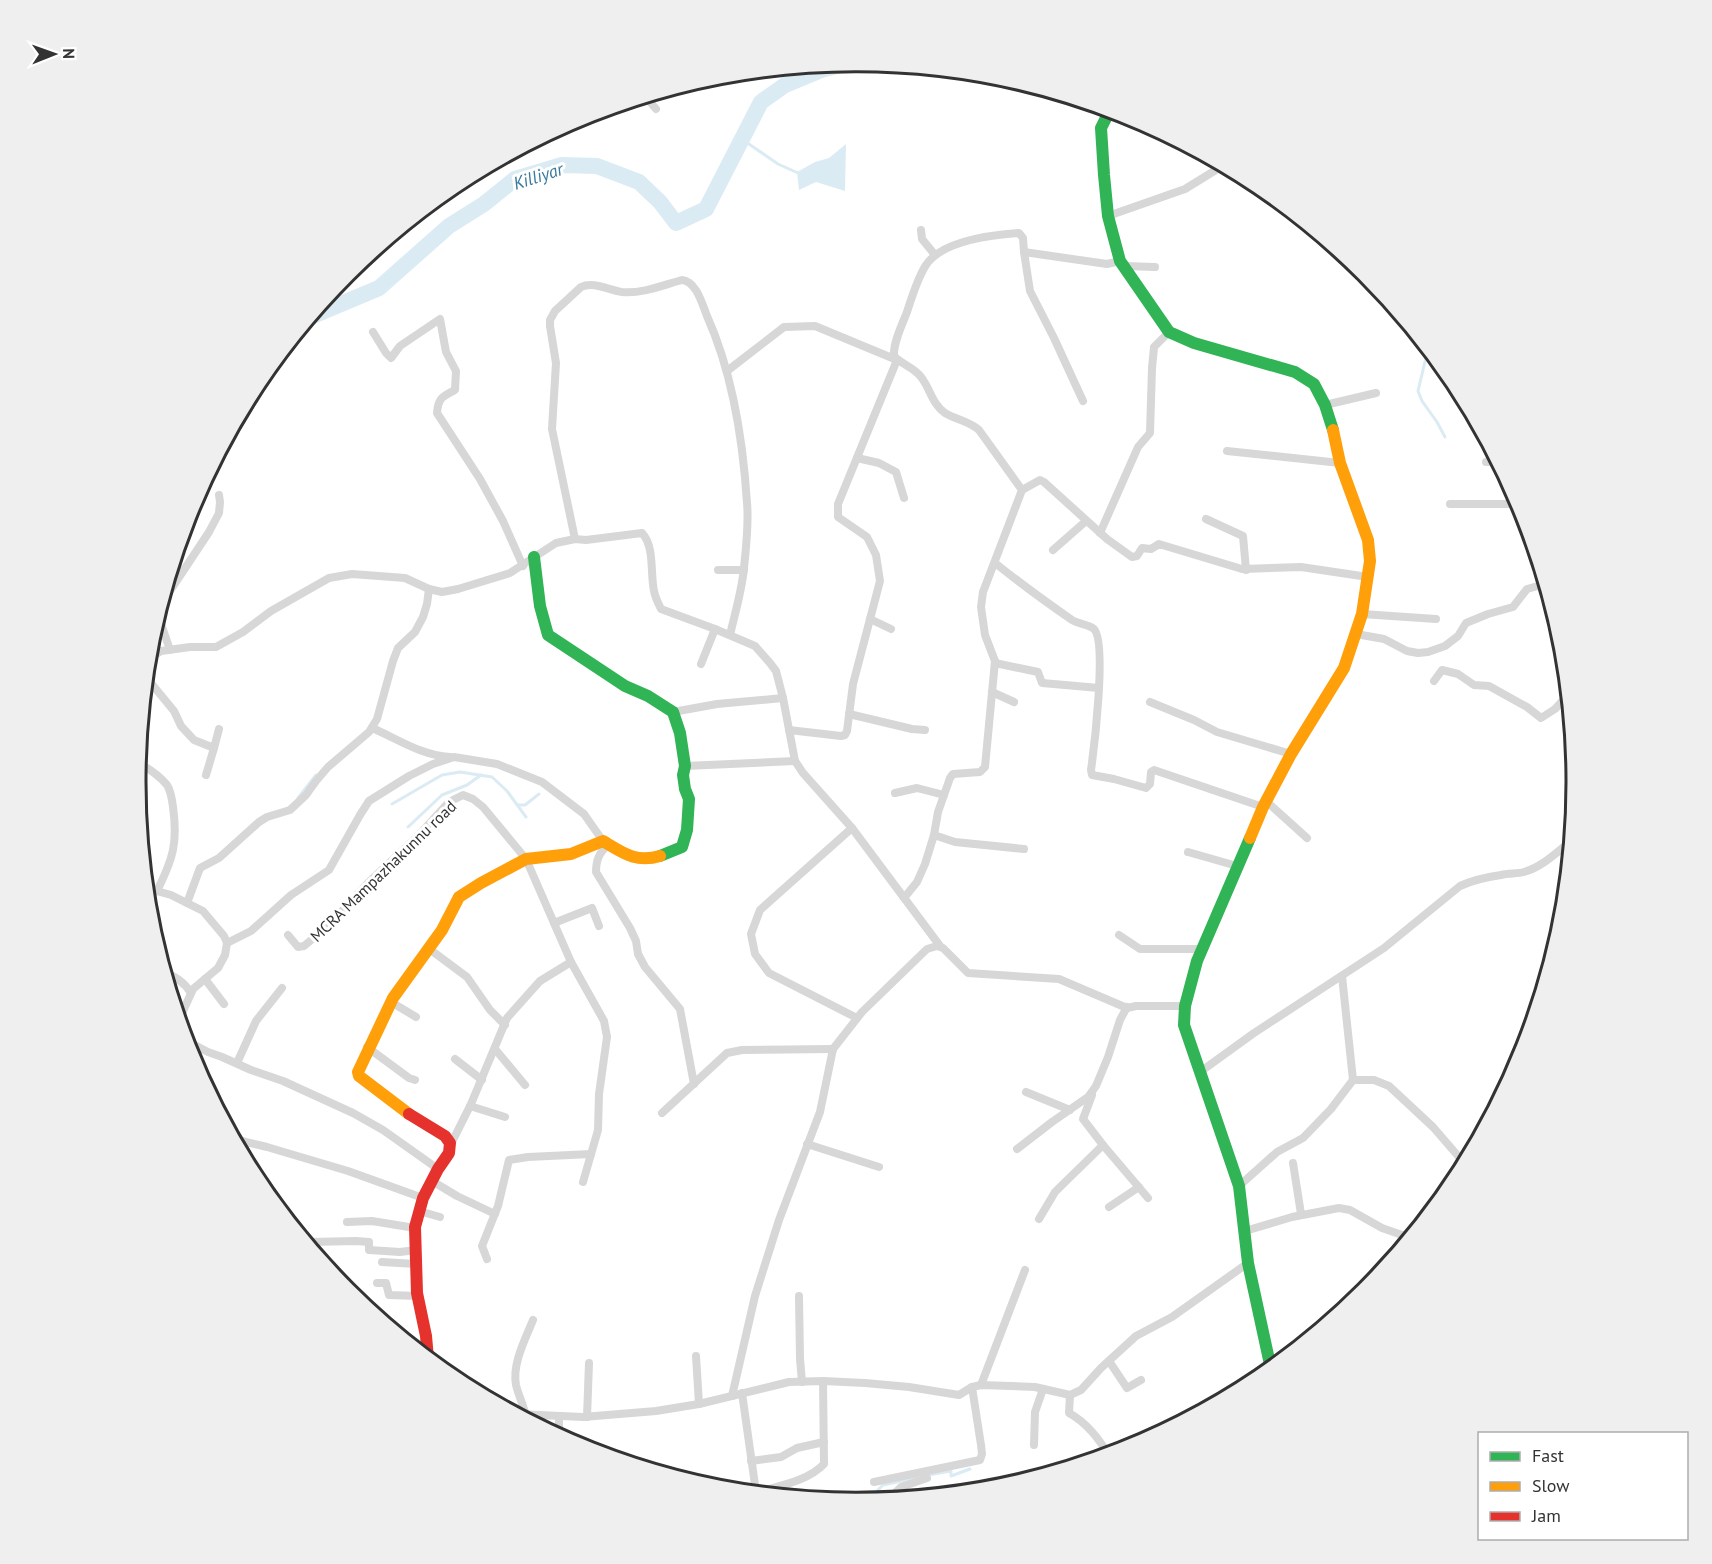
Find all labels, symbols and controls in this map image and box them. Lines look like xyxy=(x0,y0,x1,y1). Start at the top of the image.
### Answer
north arrow xyxy=(24,24,84,84)
text: N xyxy=(59,48,79,59)
water label: Killiyar xyxy=(510,157,567,195)
street label: MCRA Mampazhakunnu road xyxy=(306,796,460,946)
legend xyxy=(1478,1432,1688,1540)
text: Fast xyxy=(1532,1444,1564,1467)
text: Slow xyxy=(1532,1474,1570,1497)
text: Jam xyxy=(1531,1504,1561,1527)

